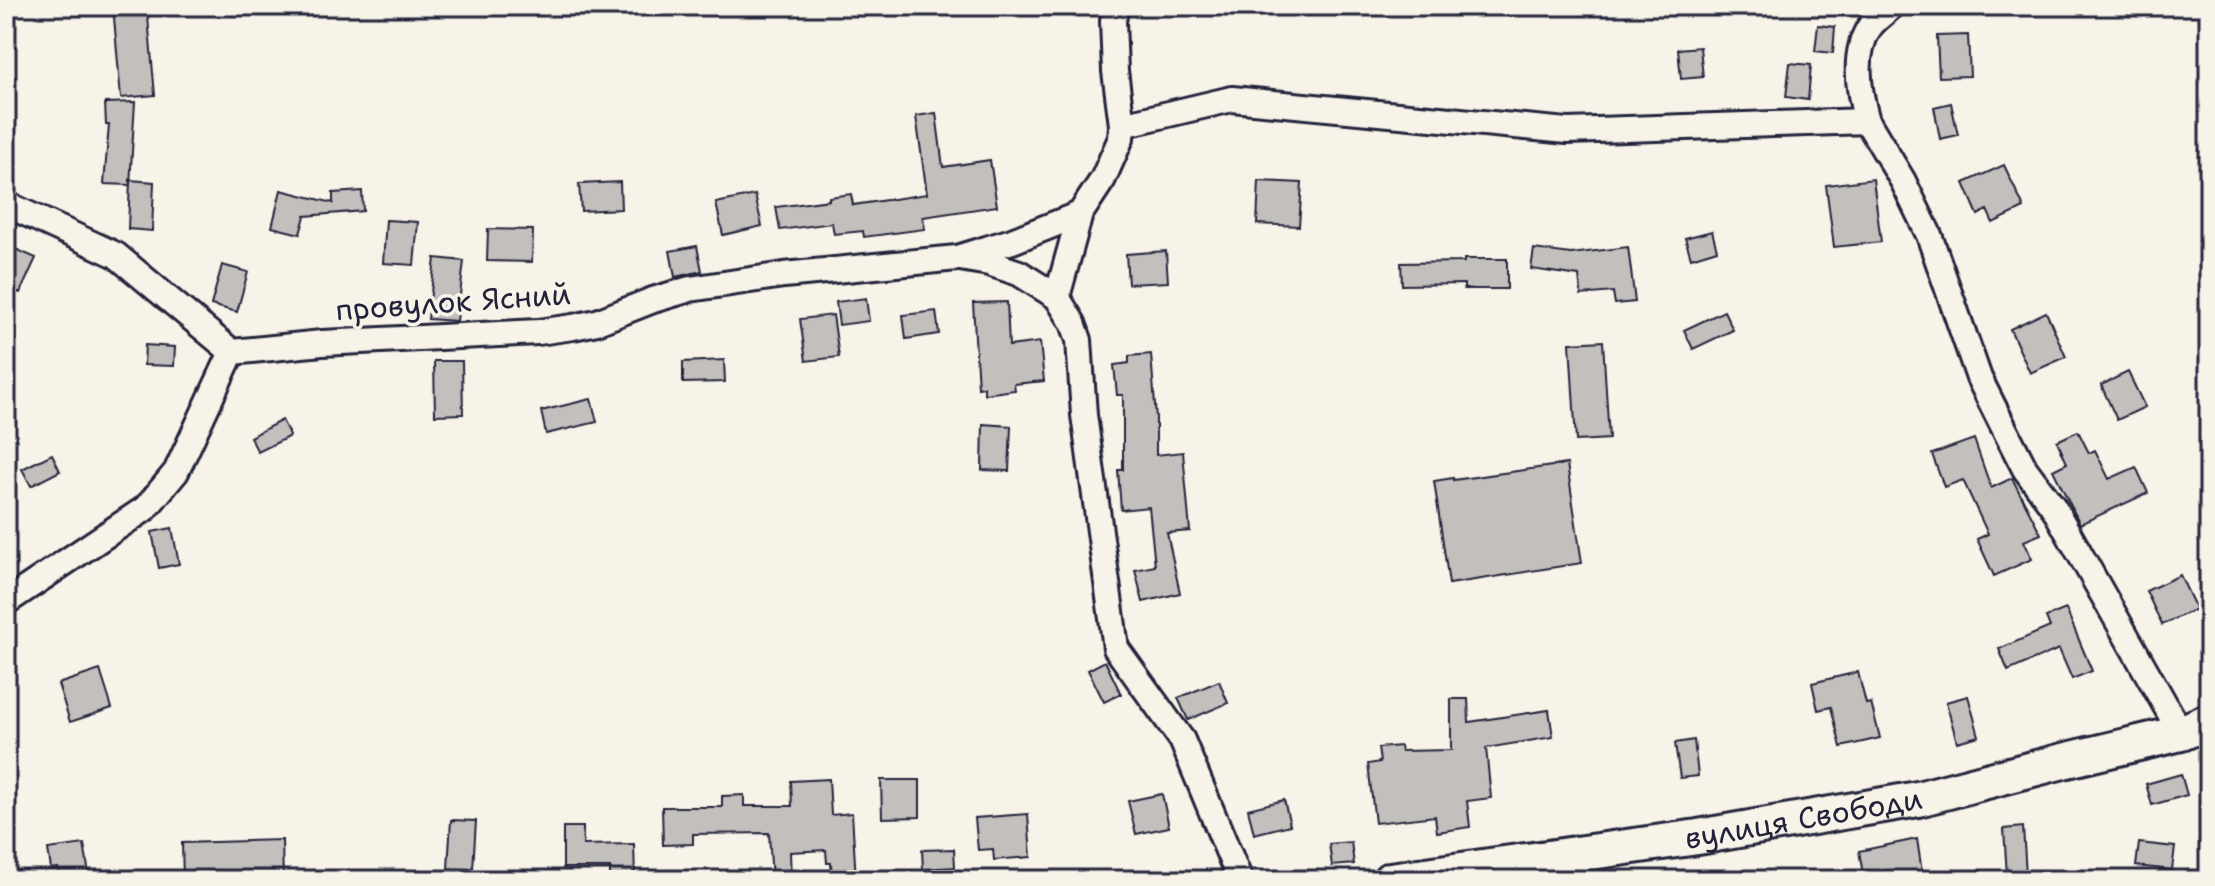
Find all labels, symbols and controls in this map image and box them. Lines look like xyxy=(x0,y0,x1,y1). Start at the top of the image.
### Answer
street label: провулок Ясний xyxy=(334,273,572,330)
street label: вулиця Свободи xyxy=(1682,778,1925,859)

